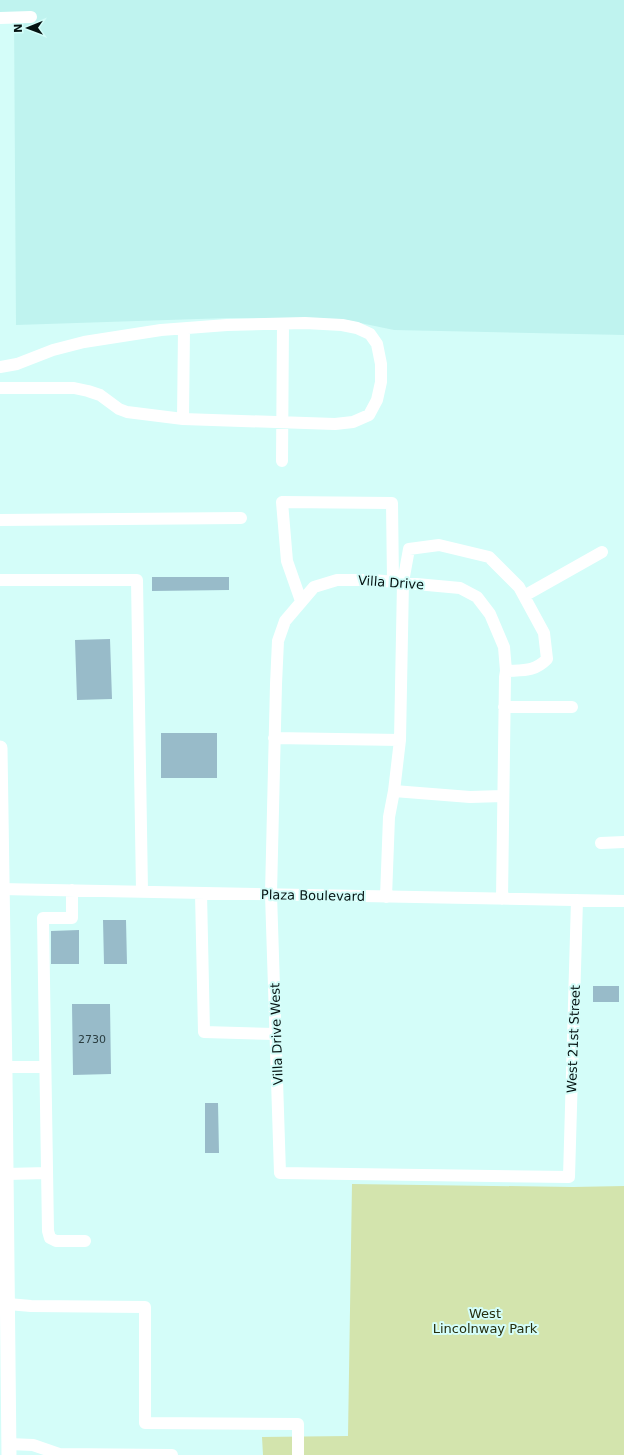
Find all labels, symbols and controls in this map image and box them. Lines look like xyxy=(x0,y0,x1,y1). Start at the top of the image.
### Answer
north arrow xyxy=(8,8,48,48)
text: N xyxy=(12,23,25,33)
street label: Villa Drive xyxy=(357,573,425,592)
street label: Plaza Boulevard xyxy=(261,887,365,904)
street label: Villa Drive West xyxy=(267,983,286,1085)
street label: West 21st Street xyxy=(564,985,583,1093)
house number: 2730 xyxy=(78,1033,106,1046)
park label: West Lincolnway Park xyxy=(433,1306,538,1336)

